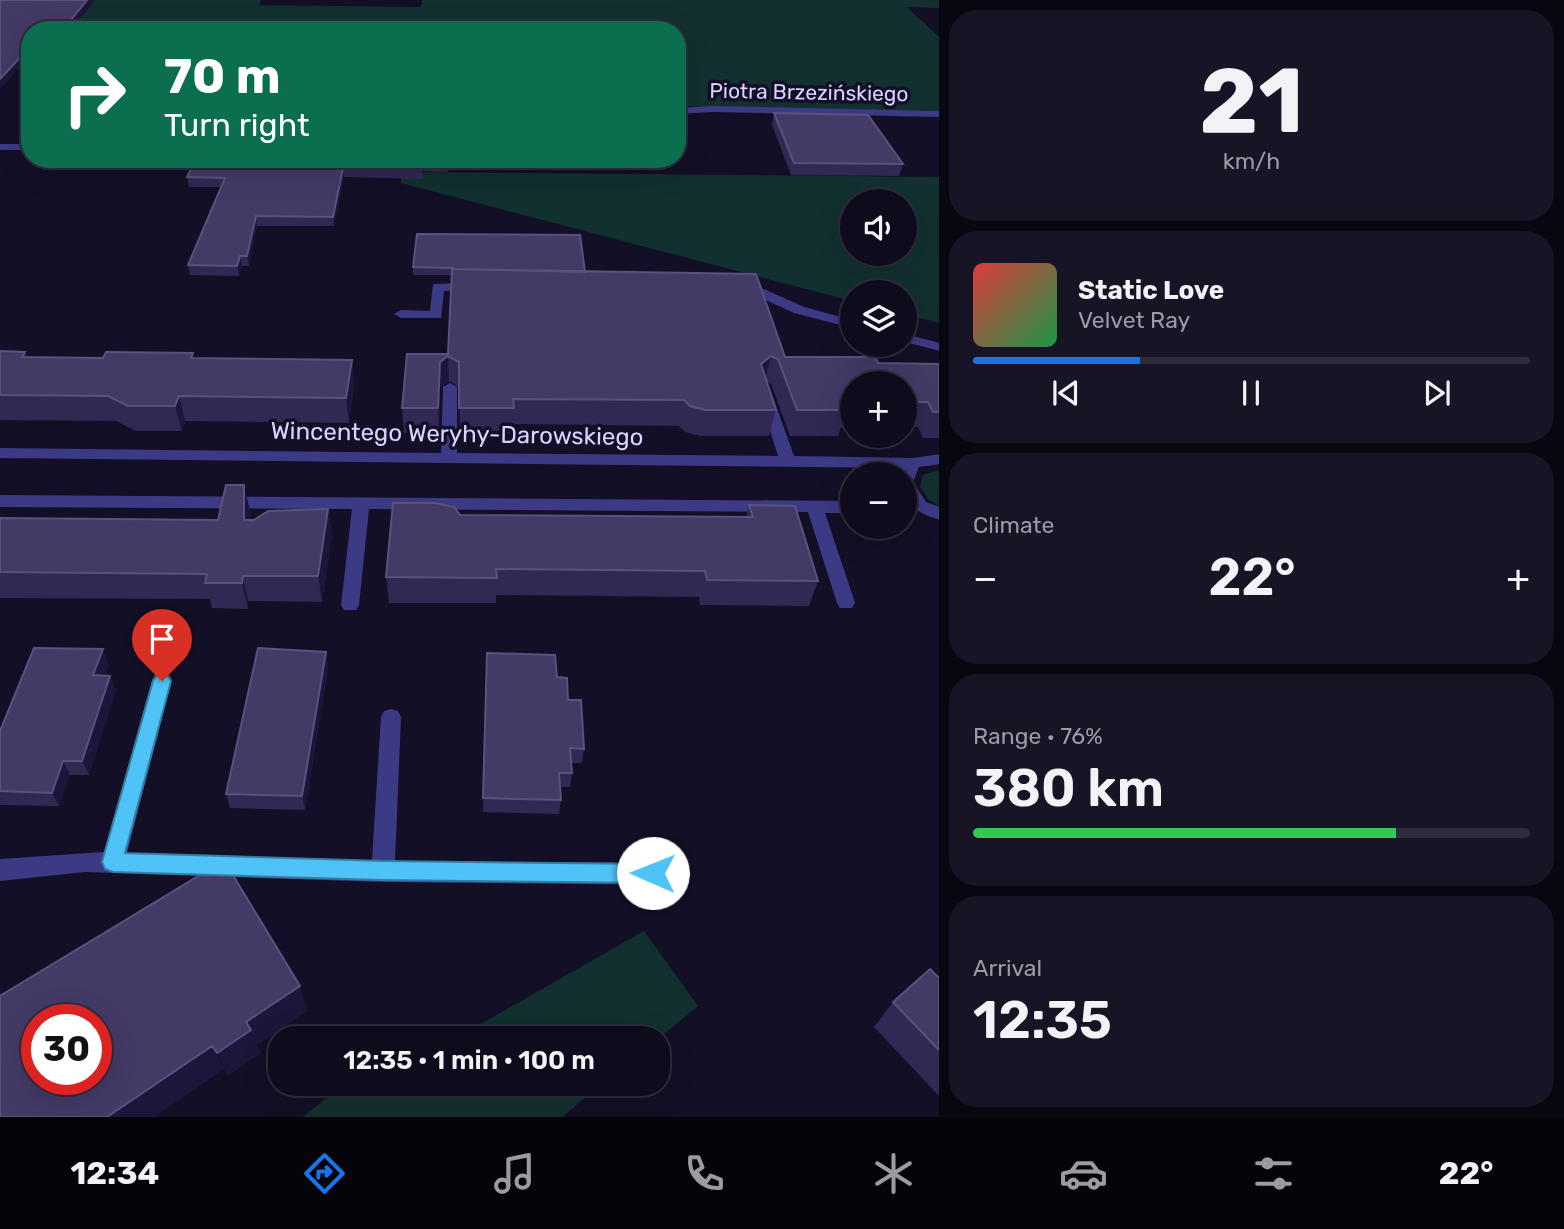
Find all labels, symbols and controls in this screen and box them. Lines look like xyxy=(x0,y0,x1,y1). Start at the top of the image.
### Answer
text: 70 m xyxy=(164,47,281,105)
text: 21 xyxy=(1199,47,1304,155)
icon: right xyxy=(49,49,140,140)
street label: Piotra Brzezińskiego xyxy=(709,78,909,106)
text: Turn right xyxy=(164,106,309,144)
text: km/h xyxy=(1223,147,1280,175)
map controls xyxy=(840,189,917,539)
button: sound xyxy=(840,189,917,266)
text: Static Love xyxy=(1078,275,1224,306)
button: layers xyxy=(840,280,917,357)
text: Velvet Ray xyxy=(1078,306,1190,334)
button: + xyxy=(840,371,917,448)
icon: previous xyxy=(1047,374,1085,412)
icon: pause xyxy=(1232,374,1270,412)
icon: next xyxy=(1418,374,1456,412)
street label: Wincentego Weryhy-Darowskiego xyxy=(270,417,644,451)
button: − xyxy=(840,462,917,539)
text: Climate xyxy=(973,511,1054,539)
text: 22° xyxy=(1209,546,1296,608)
text: − xyxy=(973,555,998,601)
text: + xyxy=(1506,555,1530,601)
pin xyxy=(132,609,192,681)
icon: arrive xyxy=(143,620,181,658)
text: Range · 76% xyxy=(973,722,1103,750)
text: 380 km xyxy=(973,757,1164,819)
position arrow xyxy=(616,836,690,910)
text: Arrival xyxy=(973,954,1042,982)
text: 12:35 xyxy=(973,989,1112,1051)
speed limit sign: 30 xyxy=(21,1004,112,1095)
text: 12:35 · 1 min · 100 m xyxy=(343,1045,595,1076)
icon: directions xyxy=(300,1149,349,1198)
icon: music xyxy=(490,1149,539,1198)
icon: phone xyxy=(680,1149,729,1198)
icon: climate xyxy=(869,1149,918,1198)
icon: car xyxy=(1059,1149,1108,1198)
icon: filters xyxy=(1249,1149,1298,1198)
text: 12:34 xyxy=(70,1154,159,1192)
text: 22° xyxy=(1439,1154,1494,1192)

